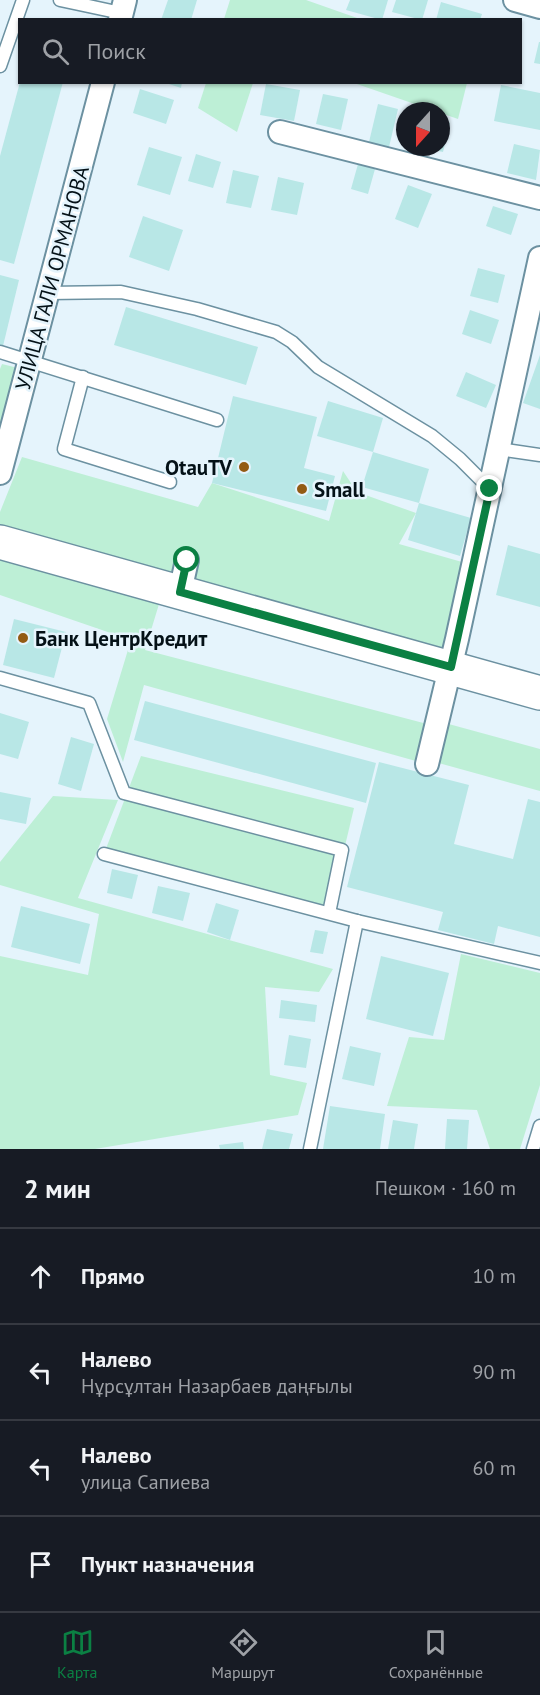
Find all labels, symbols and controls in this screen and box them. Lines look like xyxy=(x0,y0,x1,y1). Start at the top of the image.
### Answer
search box xyxy=(18,18,522,84)
icon: search xyxy=(39,35,72,68)
text: Поиск xyxy=(87,37,146,65)
north arrow xyxy=(396,102,450,156)
street label: УЛИЦА ГАЛИ ОРМАНОВА xyxy=(9,162,95,393)
place label: OtauTV xyxy=(165,454,232,481)
marker: OtauTV xyxy=(237,460,251,474)
route end xyxy=(476,475,502,501)
place label: Small xyxy=(314,476,366,503)
marker: Small xyxy=(295,482,309,496)
route start xyxy=(173,546,199,572)
place label: Банк ЦентрКредит xyxy=(35,625,207,652)
marker: Банк ЦентрКредит xyxy=(16,631,30,645)
text: 2 мин xyxy=(24,1172,91,1205)
text: Пешком · 160 m xyxy=(375,1175,516,1201)
icon: ahead xyxy=(24,1260,57,1293)
text: Прямо xyxy=(81,1262,144,1290)
text: 10 m xyxy=(473,1263,516,1289)
text: Налево xyxy=(81,1345,152,1373)
icon: left xyxy=(24,1356,57,1389)
text: 90 m xyxy=(473,1359,516,1385)
text: Нұрсұлтан Назарбаев даңғылы xyxy=(81,1373,353,1399)
text: Налево xyxy=(81,1441,152,1469)
icon: left xyxy=(24,1452,57,1485)
text: 60 m xyxy=(473,1455,516,1481)
text: улица Сапиева xyxy=(81,1469,210,1495)
icon: arrive xyxy=(24,1548,57,1581)
text: Пункт назначения xyxy=(81,1550,254,1578)
tab: Карта xyxy=(57,1626,97,1682)
tab: Маршрут xyxy=(211,1626,275,1682)
tab: Сохранённые xyxy=(389,1626,483,1682)

